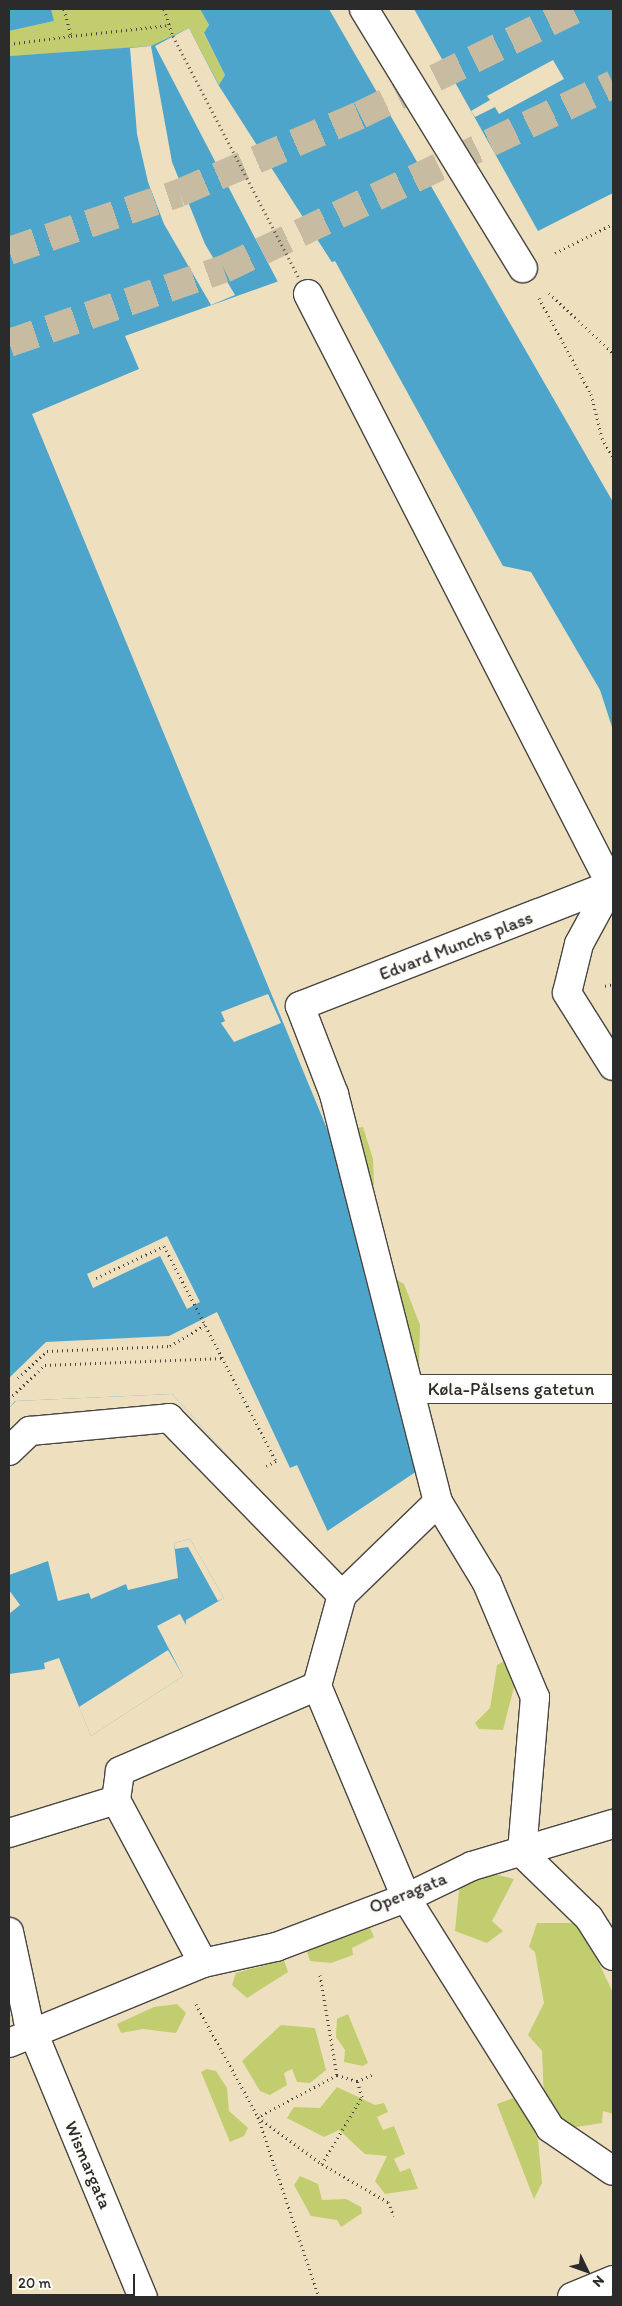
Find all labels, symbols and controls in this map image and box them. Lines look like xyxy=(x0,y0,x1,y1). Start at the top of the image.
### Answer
street label: Edvard Munchs plass xyxy=(376,907,536,985)
street label: Køla-Pålsens gatetun xyxy=(428,1378,594,1400)
street label: Operagata xyxy=(366,1868,450,1918)
street label: Wismargata xyxy=(60,2118,116,2212)
north arrow xyxy=(562,2246,612,2296)
scale bar xyxy=(12,2264,138,2296)
text: N xyxy=(589,2272,608,2291)
text: 20 m xyxy=(18,2274,51,2292)

